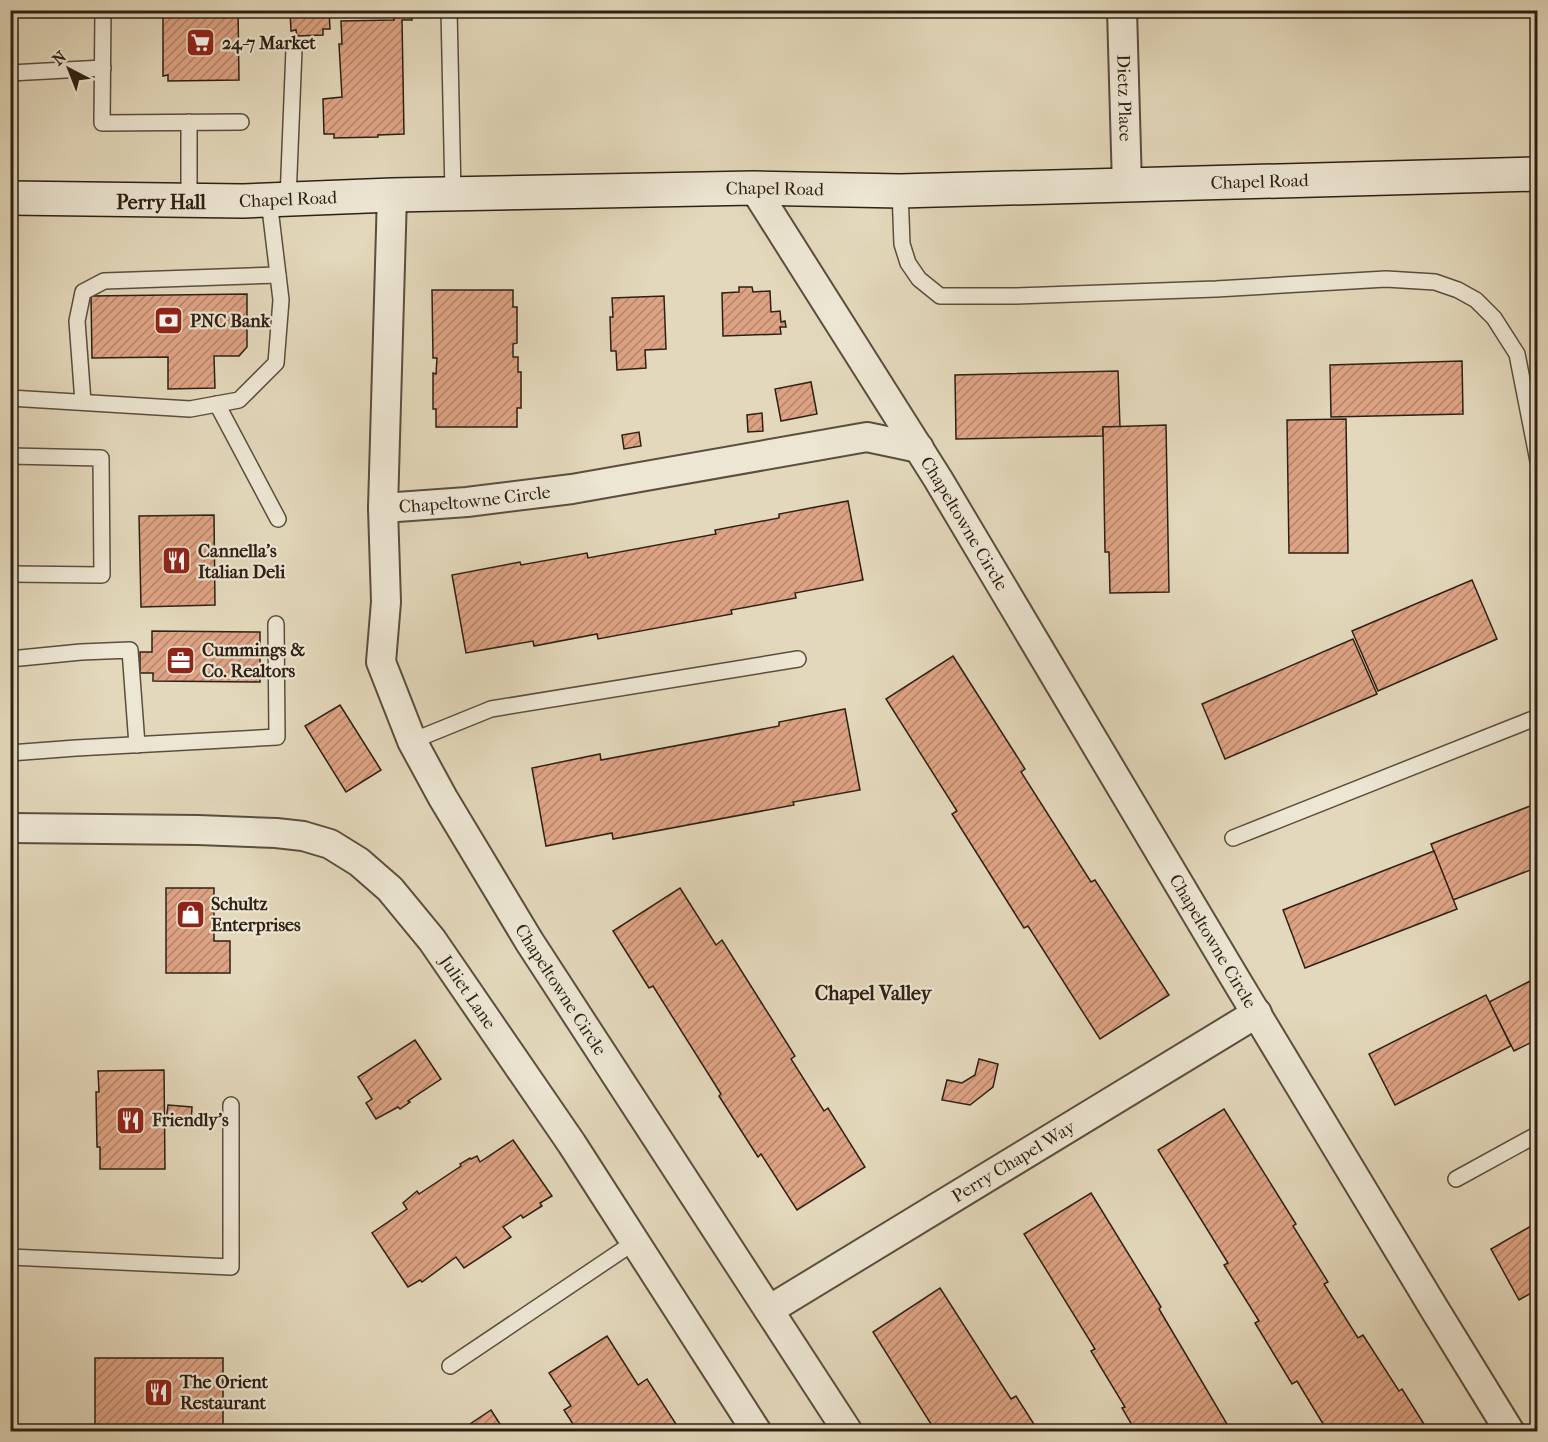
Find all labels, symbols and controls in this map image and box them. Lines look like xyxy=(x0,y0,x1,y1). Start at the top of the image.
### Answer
supermarket icon: 24-7 Market xyxy=(185,27,217,59)
place label: 24-7 Market xyxy=(222,33,316,54)
north arrow xyxy=(39,39,99,99)
text: N xyxy=(48,47,71,69)
street label: Dietz Place xyxy=(1112,54,1136,142)
street label: Chapel Road xyxy=(1210,170,1309,194)
street label: Chapel Road xyxy=(726,178,824,200)
street label: Chapel Road xyxy=(239,187,338,212)
district label: Perry Hall xyxy=(116,191,206,214)
bank icon: PNC Bank xyxy=(153,305,185,337)
place label: PNC Bank xyxy=(190,311,271,332)
street label: Chapeltowne Circle xyxy=(916,453,1012,595)
street label: Chapeltowne Circle xyxy=(398,482,552,518)
place label: Cannella's Italian Deli xyxy=(198,541,286,583)
restaurant icon: Cannella's Italian Deli xyxy=(161,545,193,577)
place label: Cummings & Co. Realtors xyxy=(202,640,305,682)
office icon: Cummings & Co. Realtors xyxy=(165,644,197,676)
street label: Chapeltowne Circle xyxy=(1164,871,1261,1012)
place label: Schultz Enterprises xyxy=(211,894,301,936)
shop icon: Schultz Enterprises xyxy=(174,898,206,930)
street label: Chapeltowne Circle xyxy=(510,920,611,1060)
street label: Juliet Lane xyxy=(434,950,500,1033)
district label: Chapel Valley xyxy=(815,982,933,1005)
restaurant icon: Friendly's xyxy=(115,1104,147,1136)
place label: Friendly's xyxy=(151,1110,229,1131)
street label: Perry Chapel Way xyxy=(948,1116,1080,1207)
place label: The Orient Restaurant xyxy=(179,1372,269,1414)
restaurant icon: The Orient Restaurant xyxy=(143,1376,175,1408)

